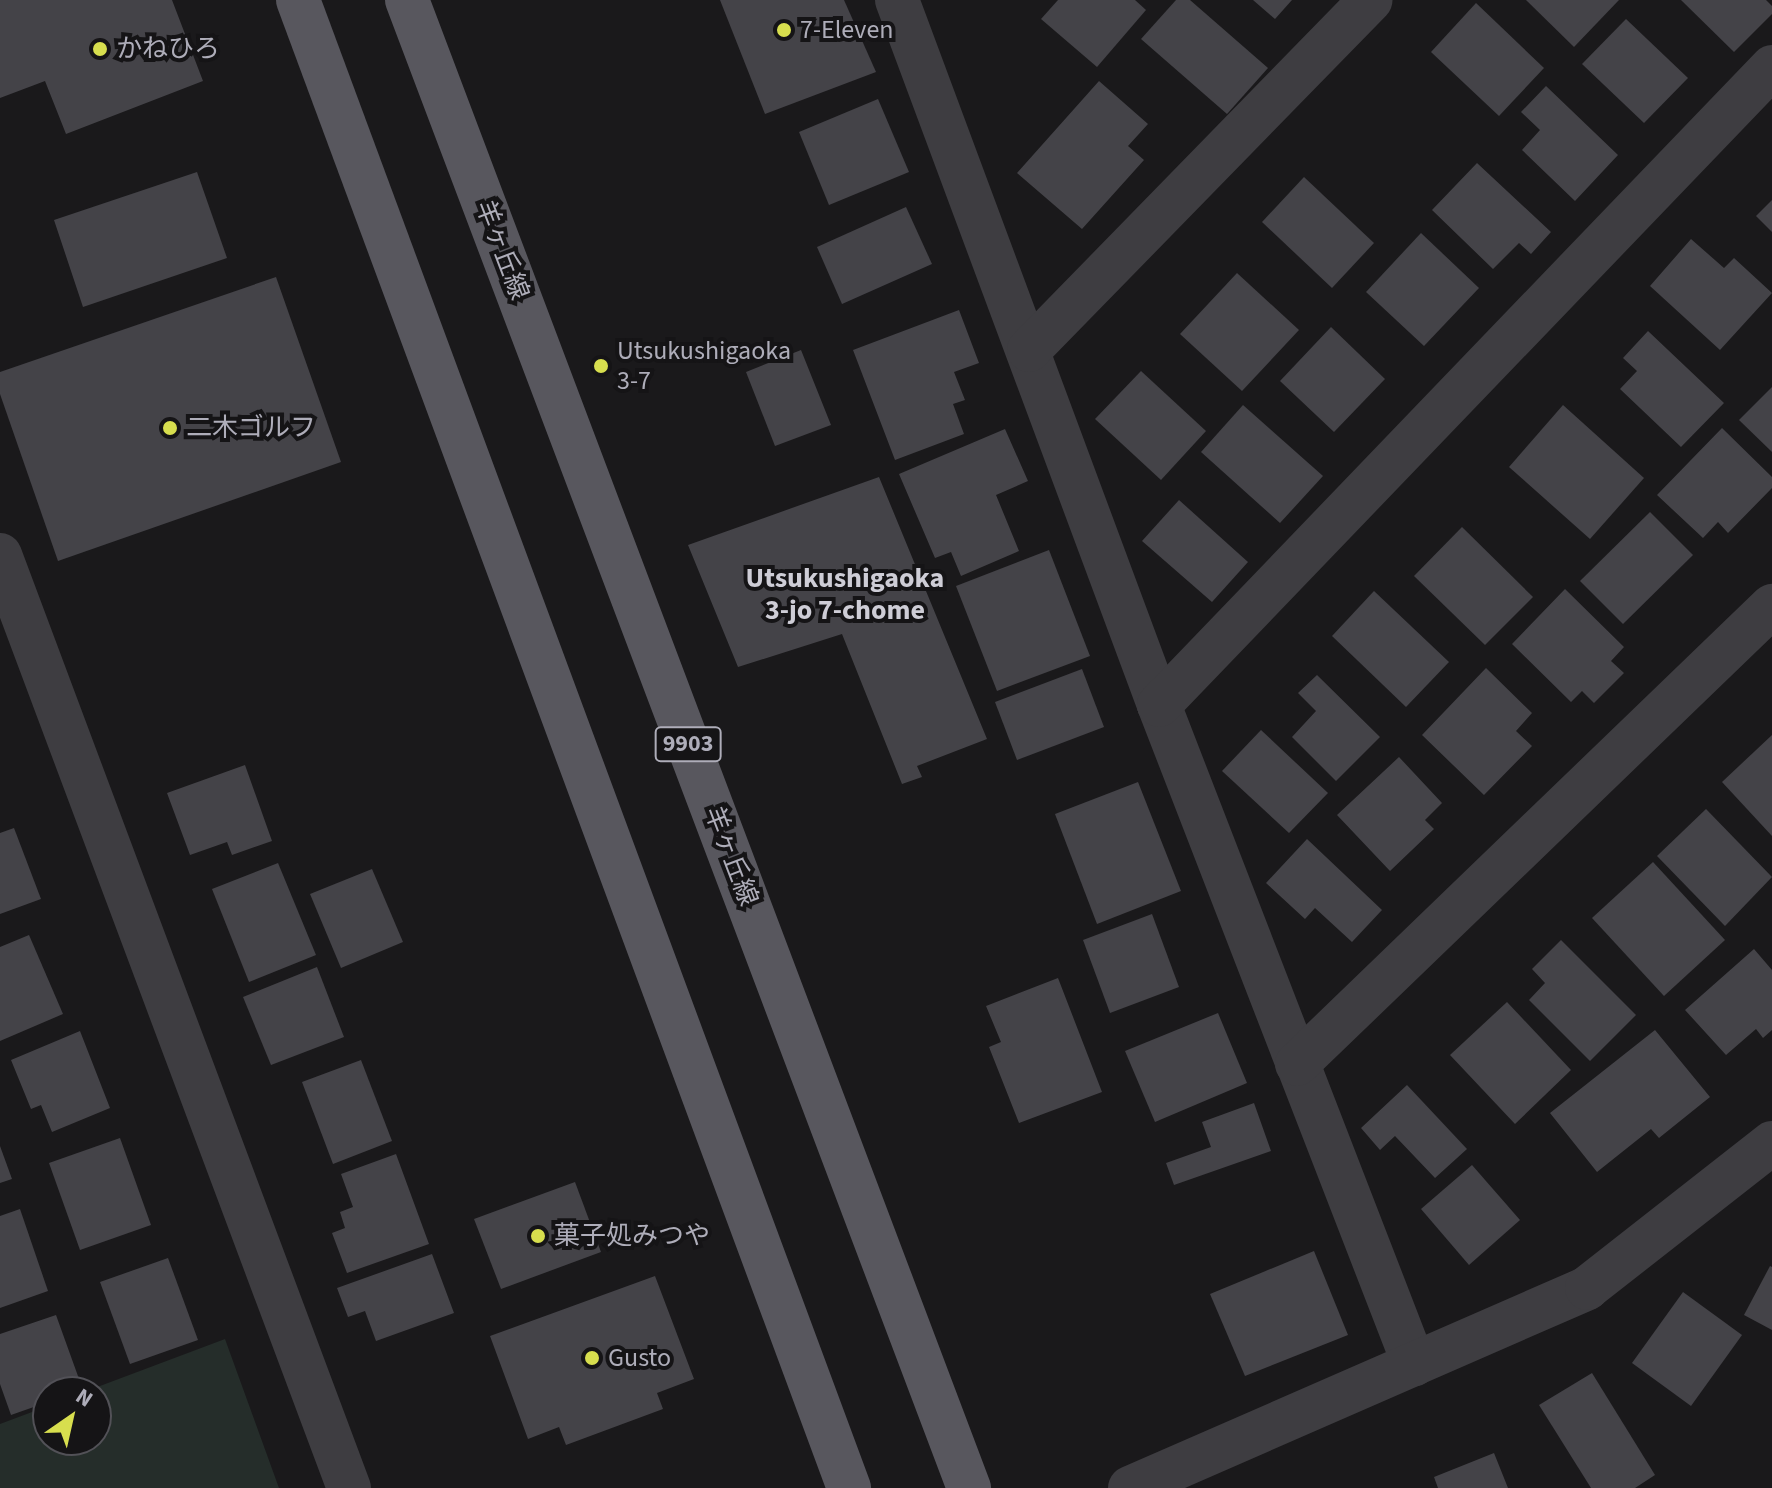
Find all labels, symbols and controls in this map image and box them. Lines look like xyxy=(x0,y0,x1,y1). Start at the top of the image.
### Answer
place label: 7-Eleven xyxy=(800,14,894,46)
marker: 7-Eleven xyxy=(775,21,793,39)
place label: かねひろ xyxy=(116,33,220,65)
marker: かねひろ xyxy=(91,40,109,58)
street label: 羊ヶ丘線 xyxy=(469,196,535,304)
place label: Utsukushigaoka 3-7 xyxy=(617,335,791,396)
marker: Utsukushigaoka 3-7 xyxy=(592,357,610,375)
place label: 二木ゴルフ xyxy=(186,412,316,444)
marker: 二木ゴルフ xyxy=(161,419,179,437)
district label: Utsukushigaoka 3-jo 7-chome xyxy=(746,561,944,627)
road number: 9903 xyxy=(654,724,722,764)
street label: 羊ヶ丘線 xyxy=(698,802,764,910)
place label: 菓子処みつや xyxy=(554,1220,710,1252)
marker: 菓子処みつや xyxy=(529,1227,547,1245)
place label: Gusto xyxy=(608,1342,671,1374)
marker: Gusto xyxy=(583,1349,601,1367)
north arrow xyxy=(32,1376,112,1456)
text: N xyxy=(69,1380,99,1415)

